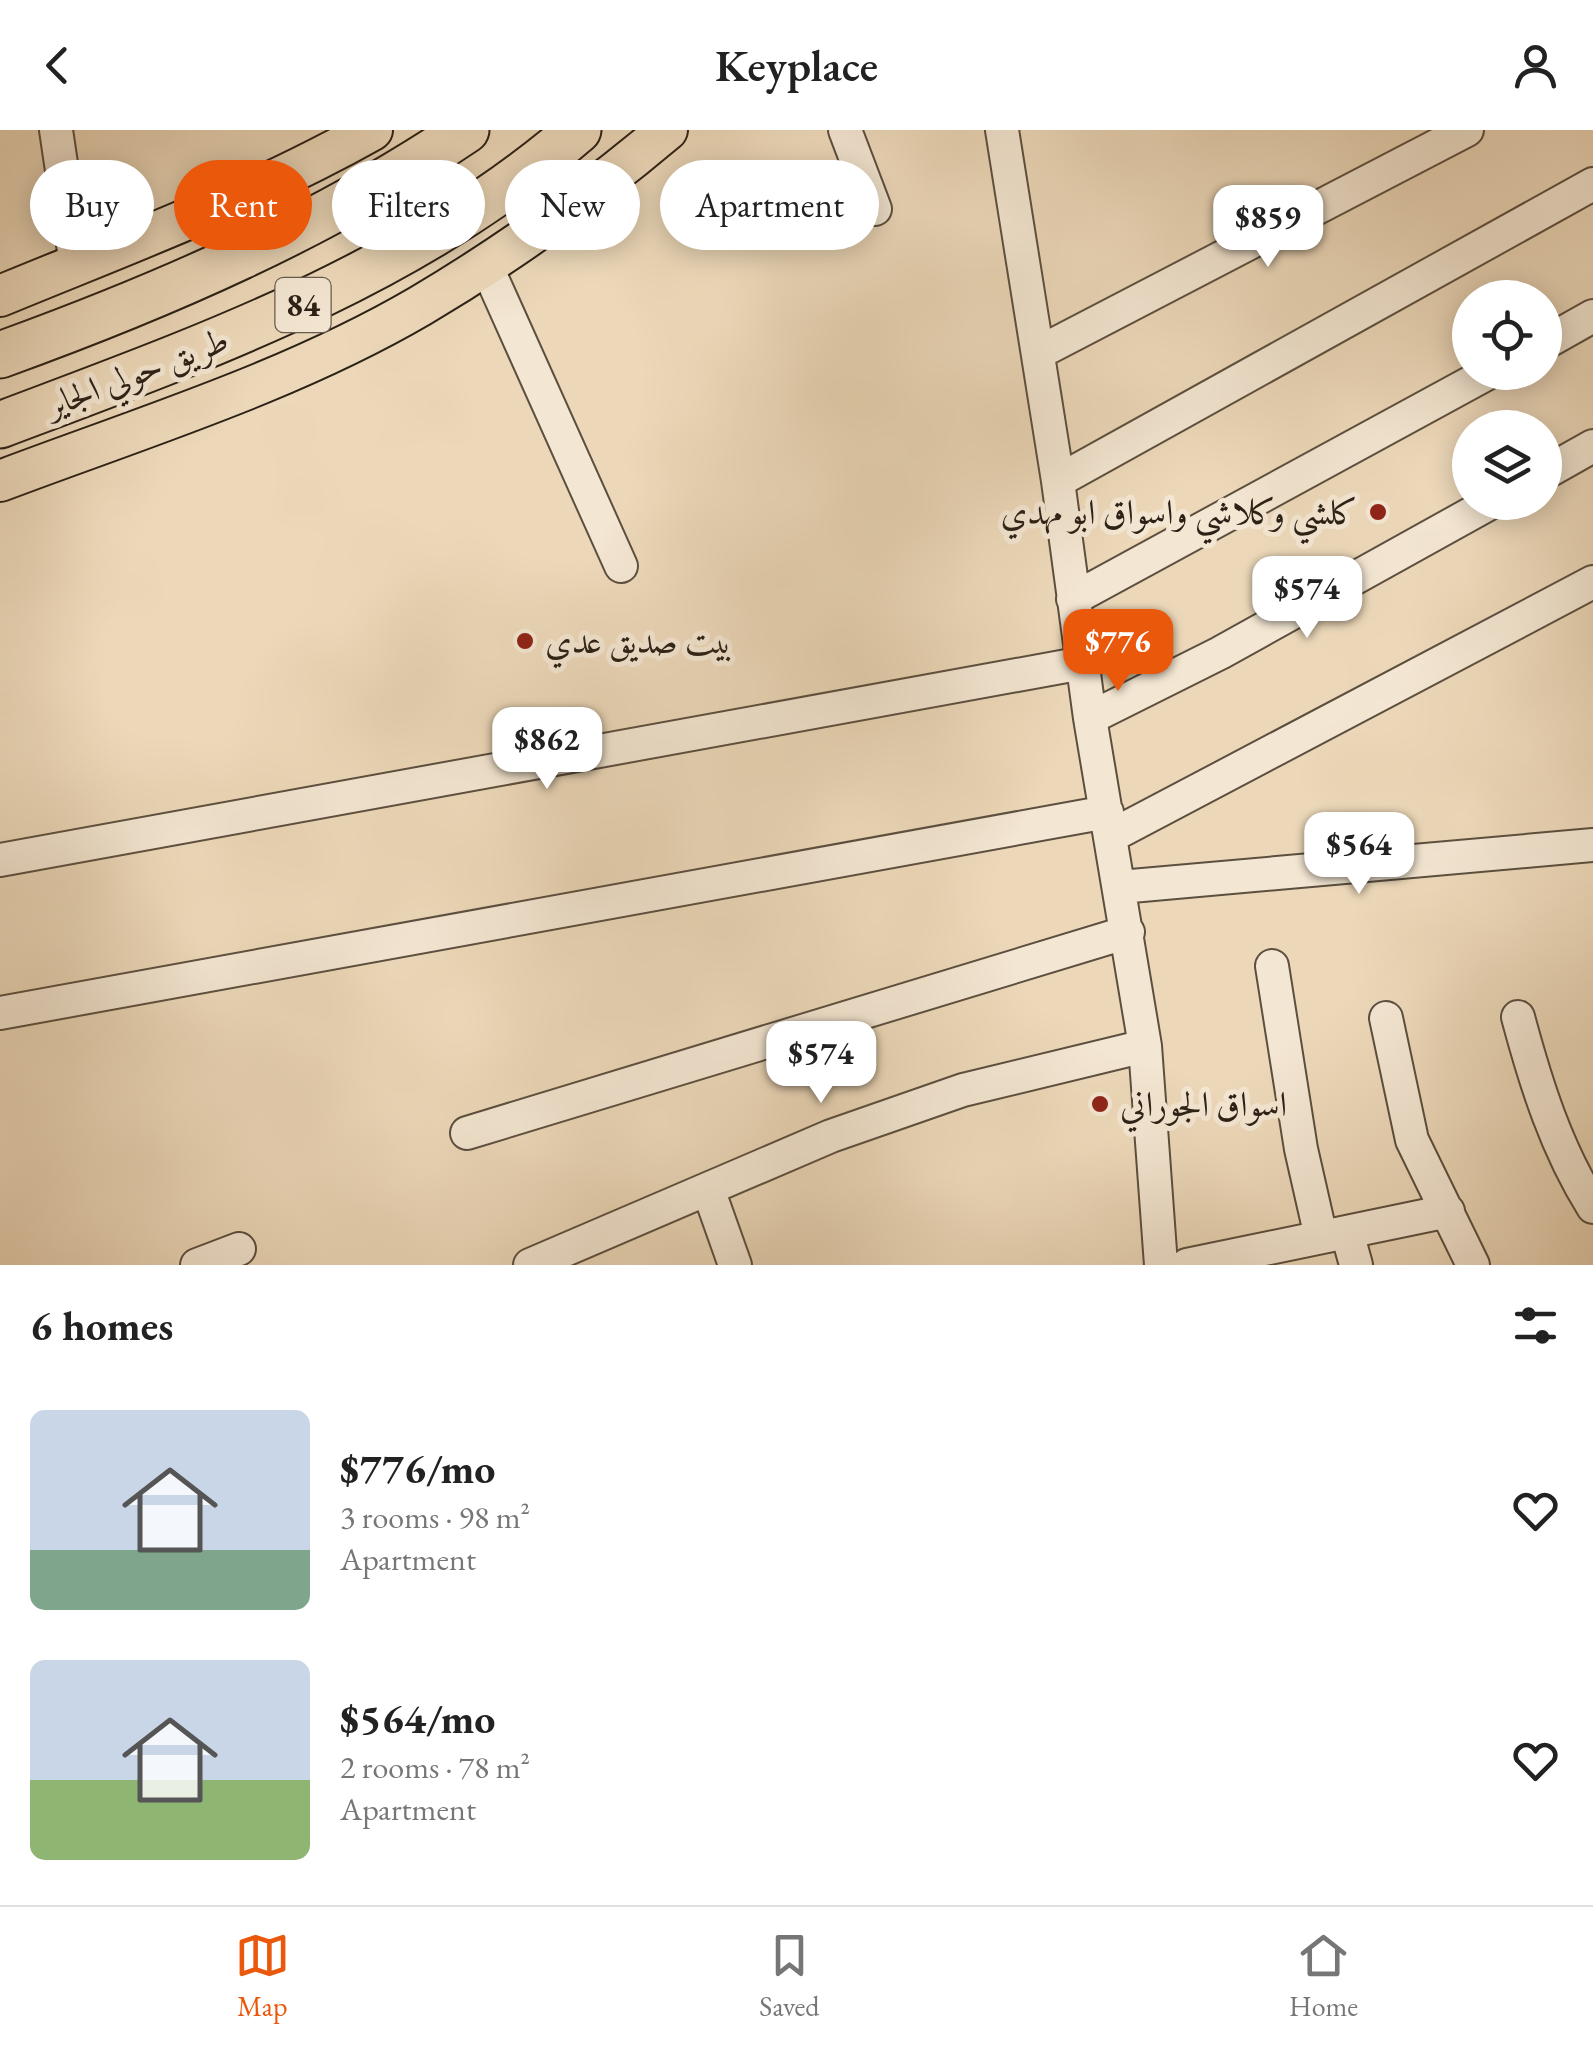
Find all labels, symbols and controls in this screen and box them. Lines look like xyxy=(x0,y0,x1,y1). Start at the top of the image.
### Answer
text: Keyplace xyxy=(715,36,878,94)
icon: back xyxy=(30,38,85,93)
icon: person xyxy=(1508,38,1563,93)
chip: Buy xyxy=(30,160,154,250)
chip: Rent xyxy=(174,160,312,250)
chip: Filters xyxy=(332,160,485,250)
chip: New xyxy=(505,160,640,250)
chip: Apartment xyxy=(660,160,879,250)
pin: $859 xyxy=(1209,185,1327,270)
text: $859 xyxy=(1235,196,1301,238)
road number: 84 xyxy=(276,278,330,332)
map controls xyxy=(1452,280,1562,520)
button: locate xyxy=(1452,280,1562,390)
street label: طريق حولي الجاير xyxy=(36,316,237,435)
button: layers xyxy=(1452,410,1562,520)
place label: كلشي وكلاشي واسواق ابو مهدي xyxy=(1001,489,1358,545)
marker: كلشي وكلاشي واسواق ابو مهدي xyxy=(1367,501,1389,523)
pin: $574 xyxy=(1248,556,1366,641)
text: $574 xyxy=(1274,567,1340,609)
pin: $776 xyxy=(1059,609,1177,694)
place label: بيت صديق عدي xyxy=(545,618,732,669)
text: $776 xyxy=(1085,620,1151,662)
marker: بيت صديق عدي xyxy=(514,630,536,652)
pin: $862 xyxy=(488,707,606,792)
text: $862 xyxy=(514,718,580,760)
pin: $564 xyxy=(1300,812,1418,897)
text: $564 xyxy=(1326,823,1392,865)
pin: $574 xyxy=(762,1021,880,1106)
text: $574 xyxy=(788,1032,854,1074)
place label: اسواق الجوراني xyxy=(1120,1081,1287,1133)
marker: اسواق الجوراني xyxy=(1089,1093,1111,1115)
text: 6 homes xyxy=(30,1298,173,1353)
icon: filters xyxy=(1508,1298,1563,1353)
text: $776/mo xyxy=(340,1441,496,1496)
icon: home xyxy=(110,1450,230,1570)
icon: heart xyxy=(1508,1483,1563,1538)
text: 3 rooms · 98 m² xyxy=(340,1496,530,1538)
text: Apartment xyxy=(340,1538,476,1580)
text: $564/mo xyxy=(340,1691,496,1746)
icon: home xyxy=(110,1700,230,1820)
icon: heart xyxy=(1508,1733,1563,1788)
text: 2 rooms · 78 m² xyxy=(340,1746,530,1788)
text: Apartment xyxy=(340,1788,476,1830)
tab: Map xyxy=(235,1928,290,2024)
tab: Saved xyxy=(759,1928,819,2024)
tab: Home xyxy=(1289,1928,1358,2024)

